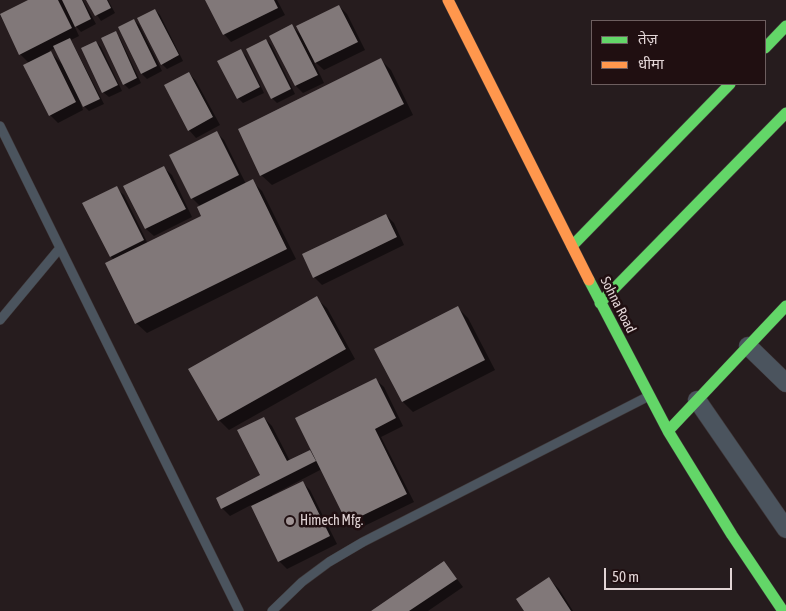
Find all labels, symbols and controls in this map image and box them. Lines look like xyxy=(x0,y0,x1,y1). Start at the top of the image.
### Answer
legend xyxy=(591,20,766,85)
text: तेज़ xyxy=(638,30,658,47)
text: धीमा xyxy=(638,55,664,72)
street label: Sohna Road xyxy=(597,274,639,336)
place label: Himech Mfg. xyxy=(300,513,363,529)
marker: Himech Mfg. xyxy=(284,515,296,527)
scale bar xyxy=(606,558,734,590)
text: 50 m xyxy=(612,568,639,585)

